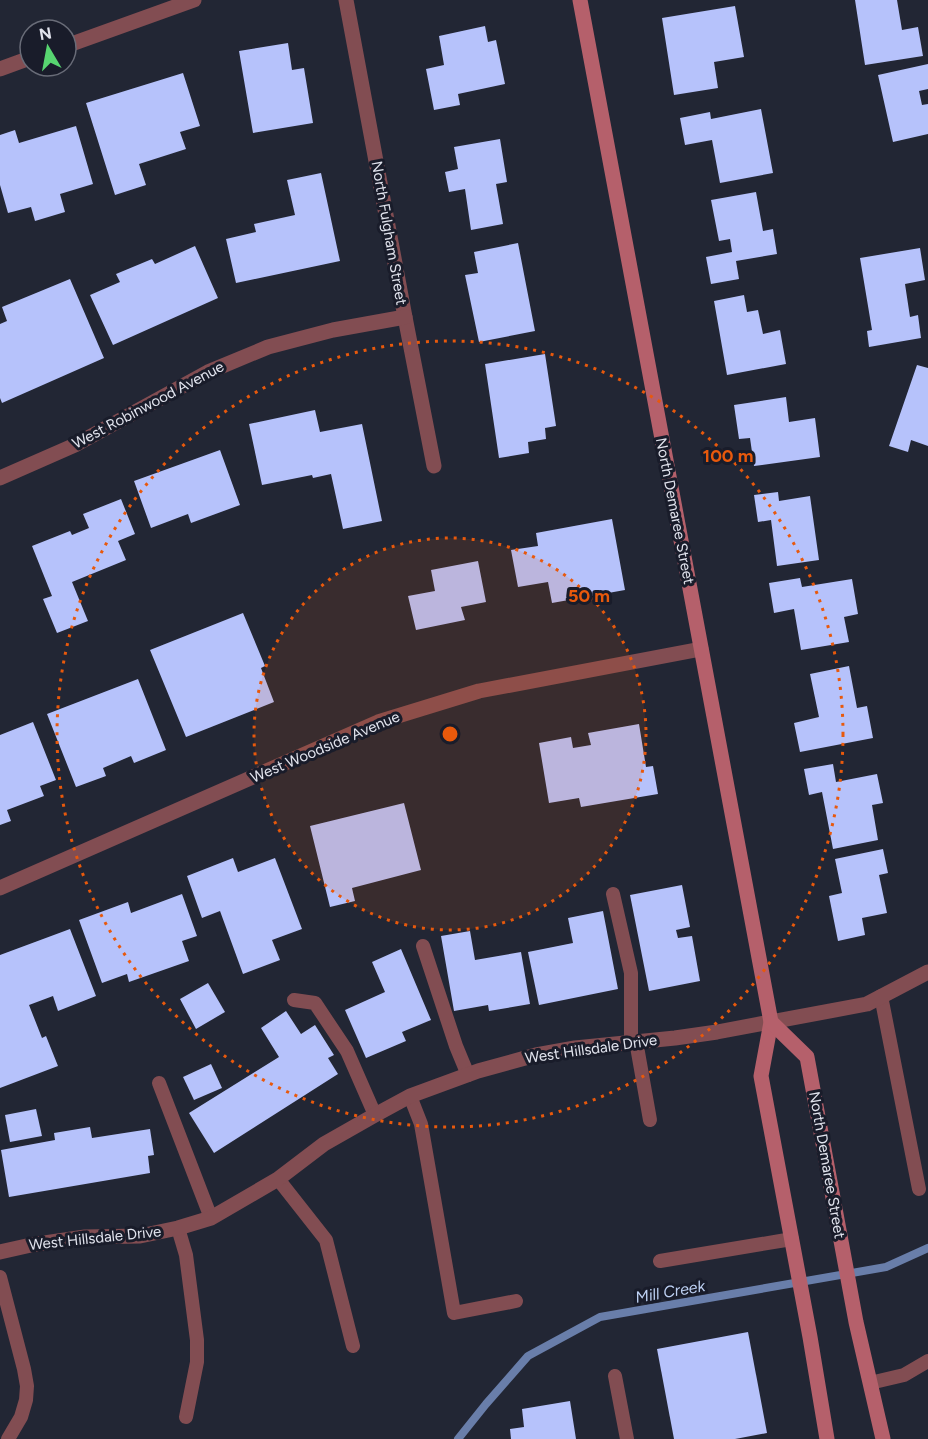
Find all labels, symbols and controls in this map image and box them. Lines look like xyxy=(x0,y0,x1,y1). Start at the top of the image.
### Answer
north arrow xyxy=(18,18,78,78)
text: N xyxy=(38,23,53,44)
street label: North Fulgham Street xyxy=(367,160,411,307)
street label: West Robinwood Avenue xyxy=(69,357,227,453)
street label: North Demaree Street xyxy=(652,436,698,586)
text: 100 m xyxy=(703,445,753,467)
text: 50 m xyxy=(568,585,610,607)
street label: West Woodside Avenue xyxy=(248,707,402,787)
centre of rings xyxy=(440,724,460,744)
street label: West Hillsdale Drive xyxy=(524,1031,658,1067)
street label: North Demaree Street xyxy=(805,1090,849,1240)
street label: West Hillsdale Drive xyxy=(28,1222,162,1254)
water label: Mill Creek xyxy=(634,1276,708,1307)

